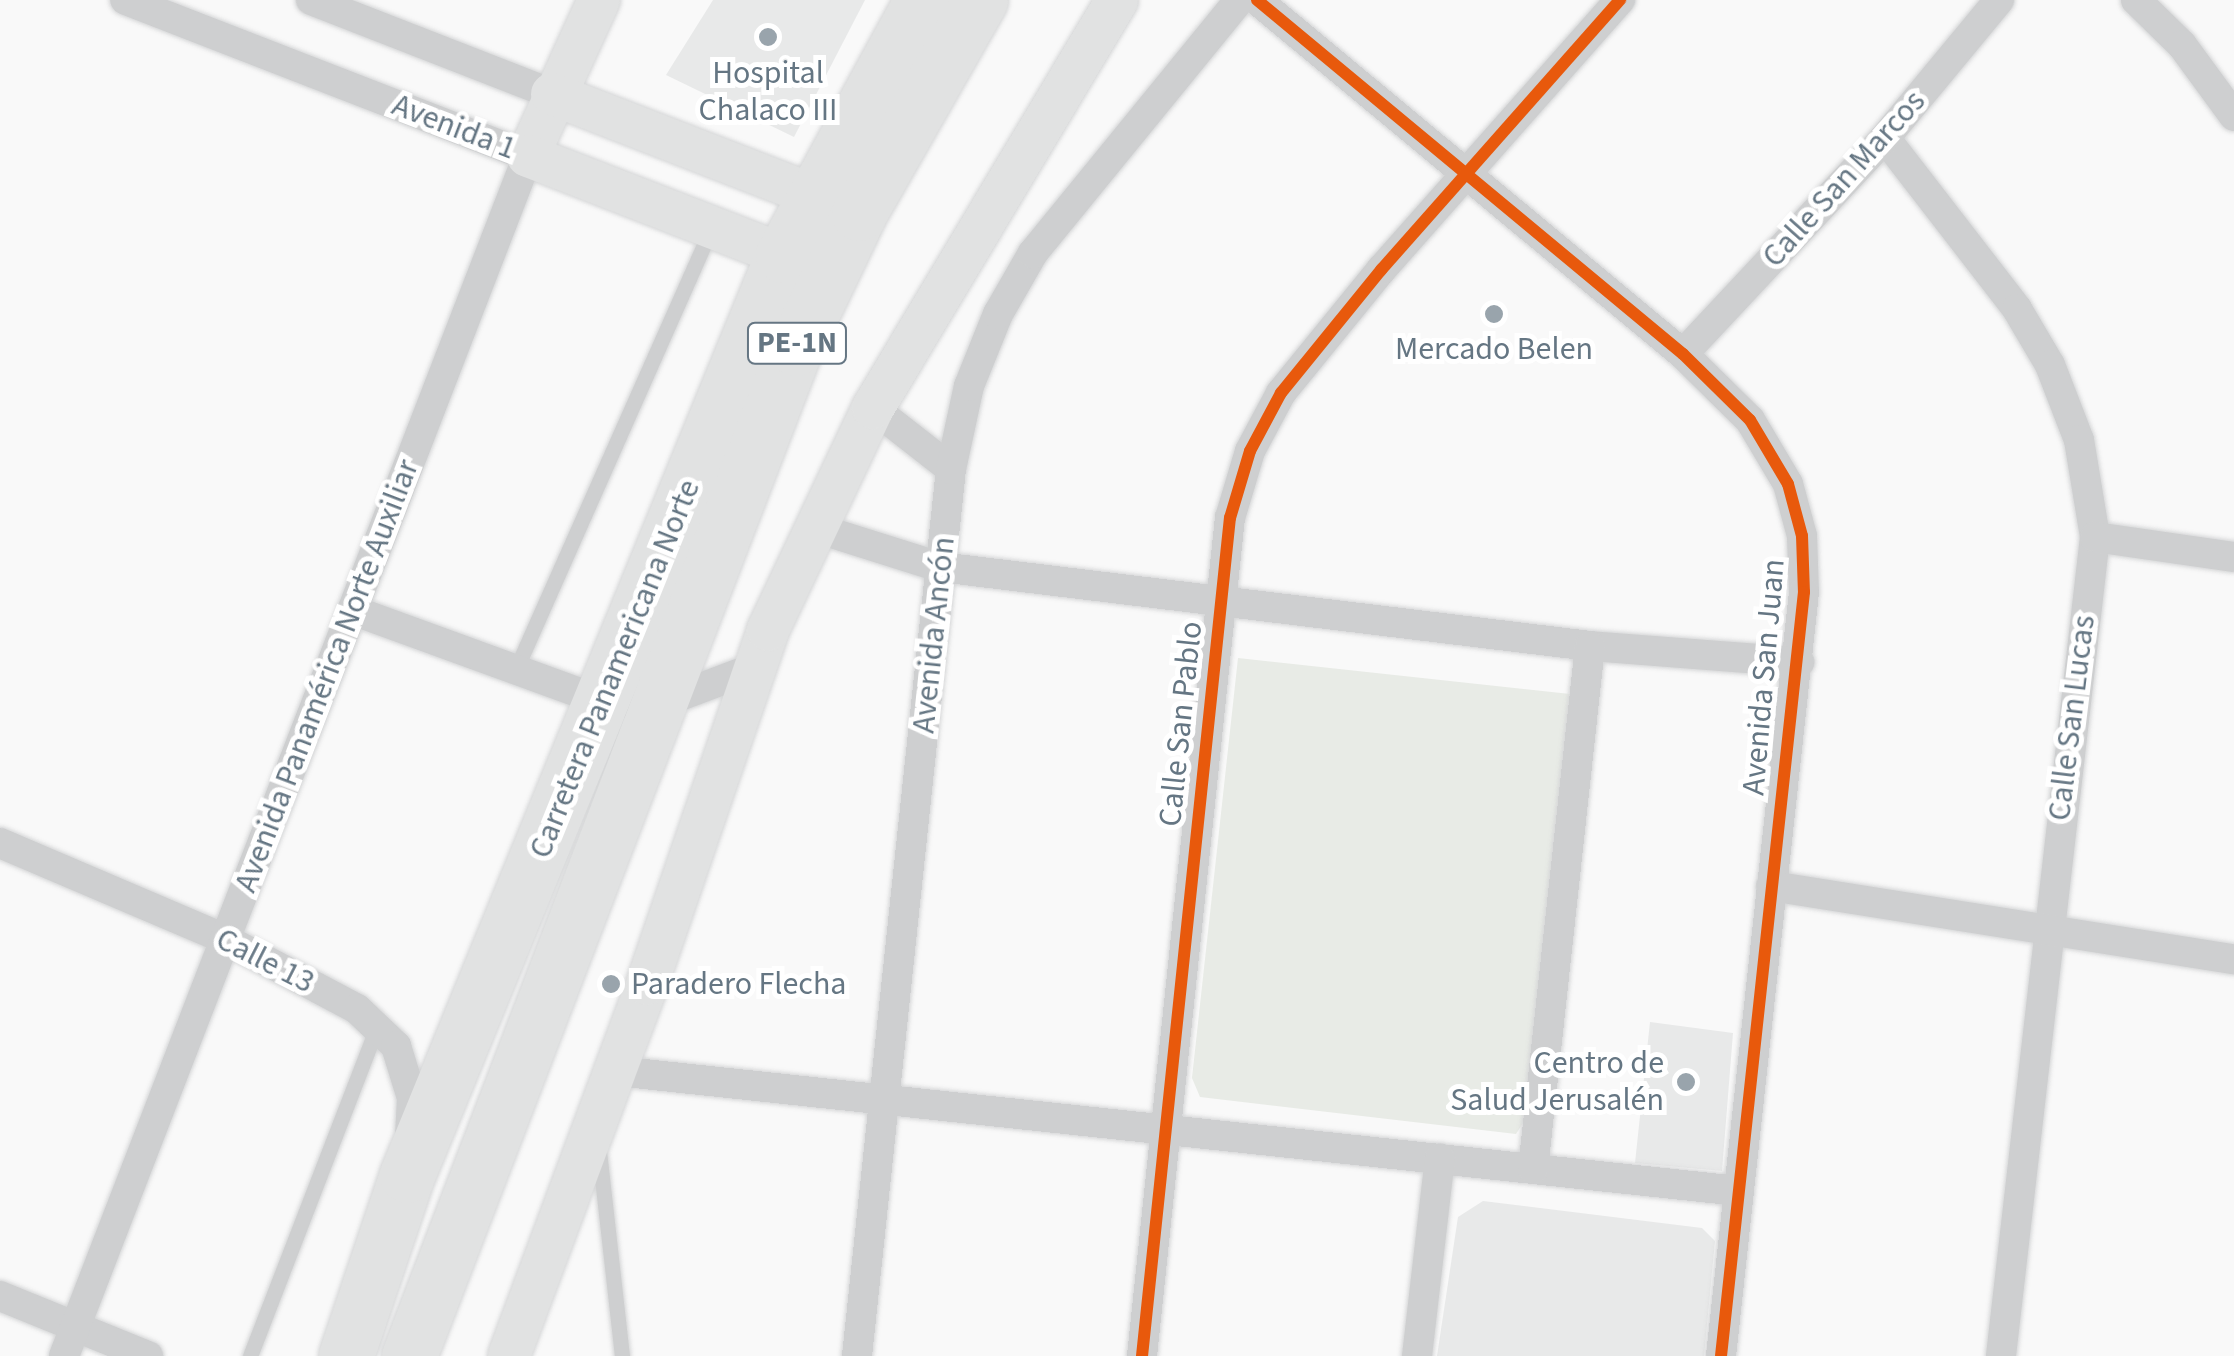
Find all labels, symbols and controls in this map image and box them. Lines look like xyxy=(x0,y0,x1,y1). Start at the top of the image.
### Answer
marker: Hospital Chalaco III xyxy=(755,24,781,50)
place label: Hospital Chalaco III xyxy=(698,55,838,130)
street label: Calle San Marcos xyxy=(1754,83,1934,275)
street label: Avenida 1 xyxy=(387,86,521,168)
marker: Mercado Belen xyxy=(1483,303,1505,325)
road number: PE-1N xyxy=(744,318,850,368)
place label: Mercado Belen xyxy=(1395,330,1593,368)
street label: Avenida Panamérica Norte Auxiliar xyxy=(227,454,427,898)
street label: Carretera Panamericana Norte xyxy=(521,474,709,864)
street label: Avenida Ancón xyxy=(905,535,963,735)
street label: Avenida San Juan xyxy=(1735,557,1793,797)
street label: Calle San Lucas xyxy=(2040,613,2104,823)
street label: Calle San Pablo xyxy=(1151,619,1211,829)
street label: Calle 13 xyxy=(210,920,320,1002)
place label: Paradero Flecha xyxy=(631,965,846,1003)
marker: Paradero Flecha xyxy=(600,973,622,995)
place label: Centro de Salud Jerusalén xyxy=(1450,1045,1664,1120)
marker: Centro de Salud Jerusalén xyxy=(1673,1069,1699,1095)

